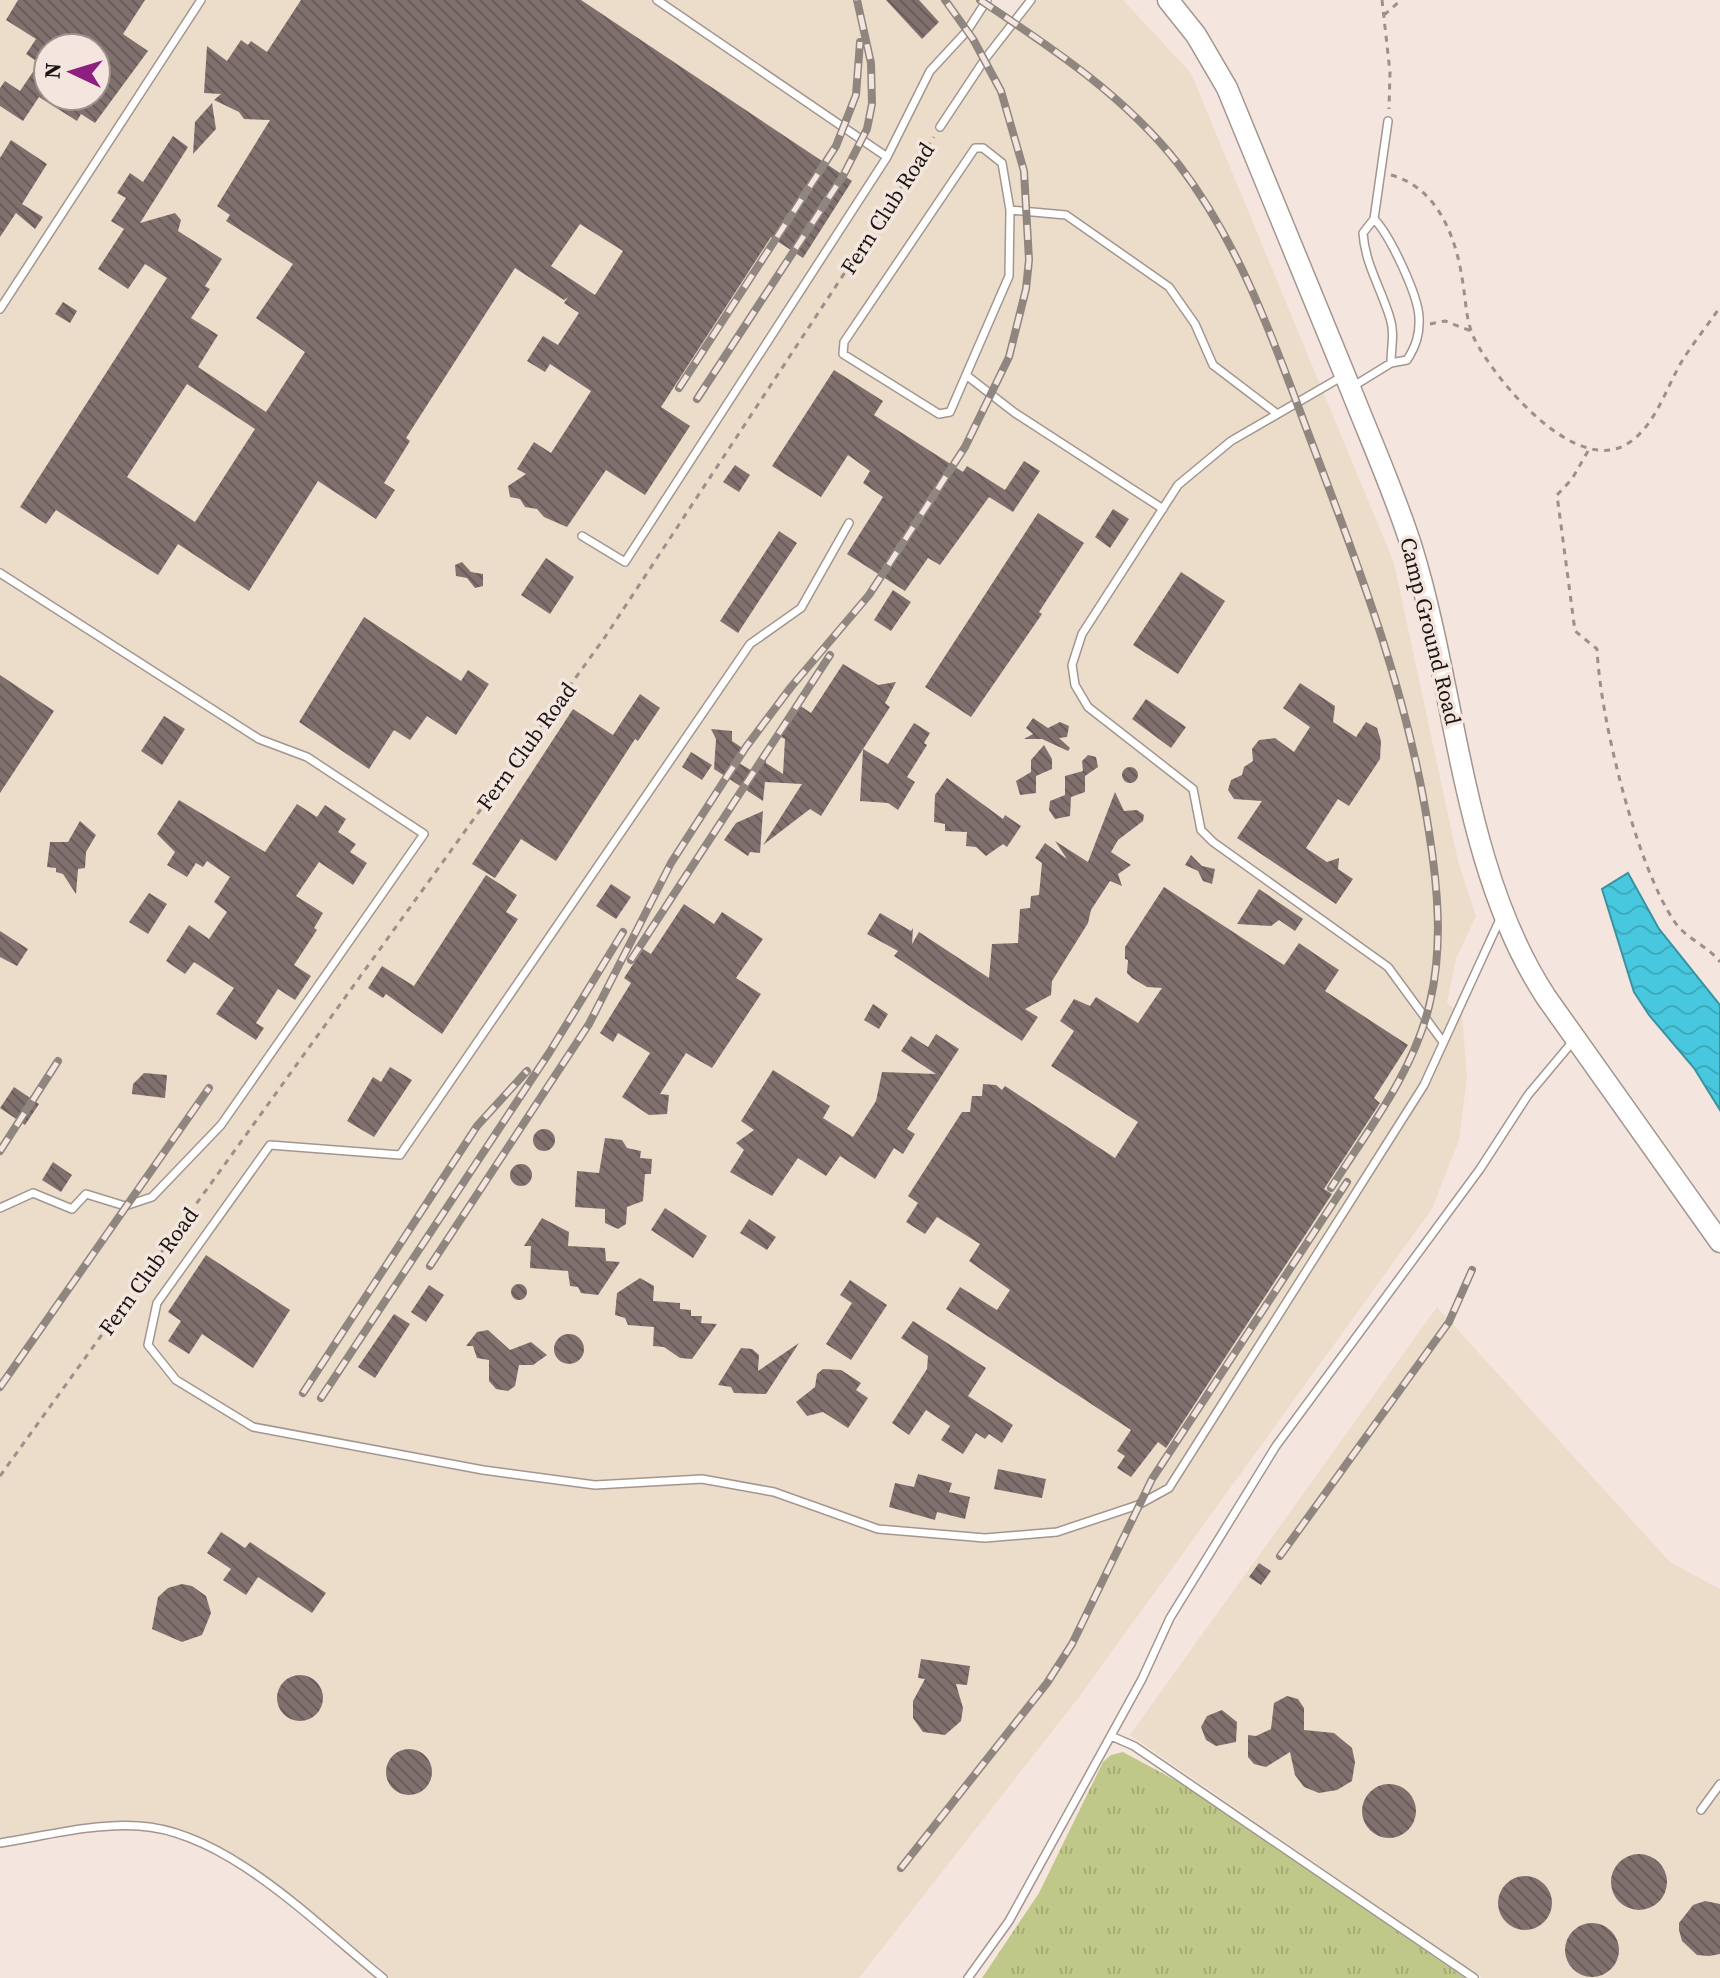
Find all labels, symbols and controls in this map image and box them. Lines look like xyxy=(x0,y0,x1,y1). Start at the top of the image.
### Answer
north arrow xyxy=(32,32,112,112)
text: N xyxy=(37,62,68,80)
street label: Fern Club Road xyxy=(833,136,941,280)
street label: Camp Ground Road xyxy=(1393,534,1469,728)
street label: Fern Club Road xyxy=(469,675,583,816)
street label: Fern Club Road xyxy=(91,1200,205,1341)

